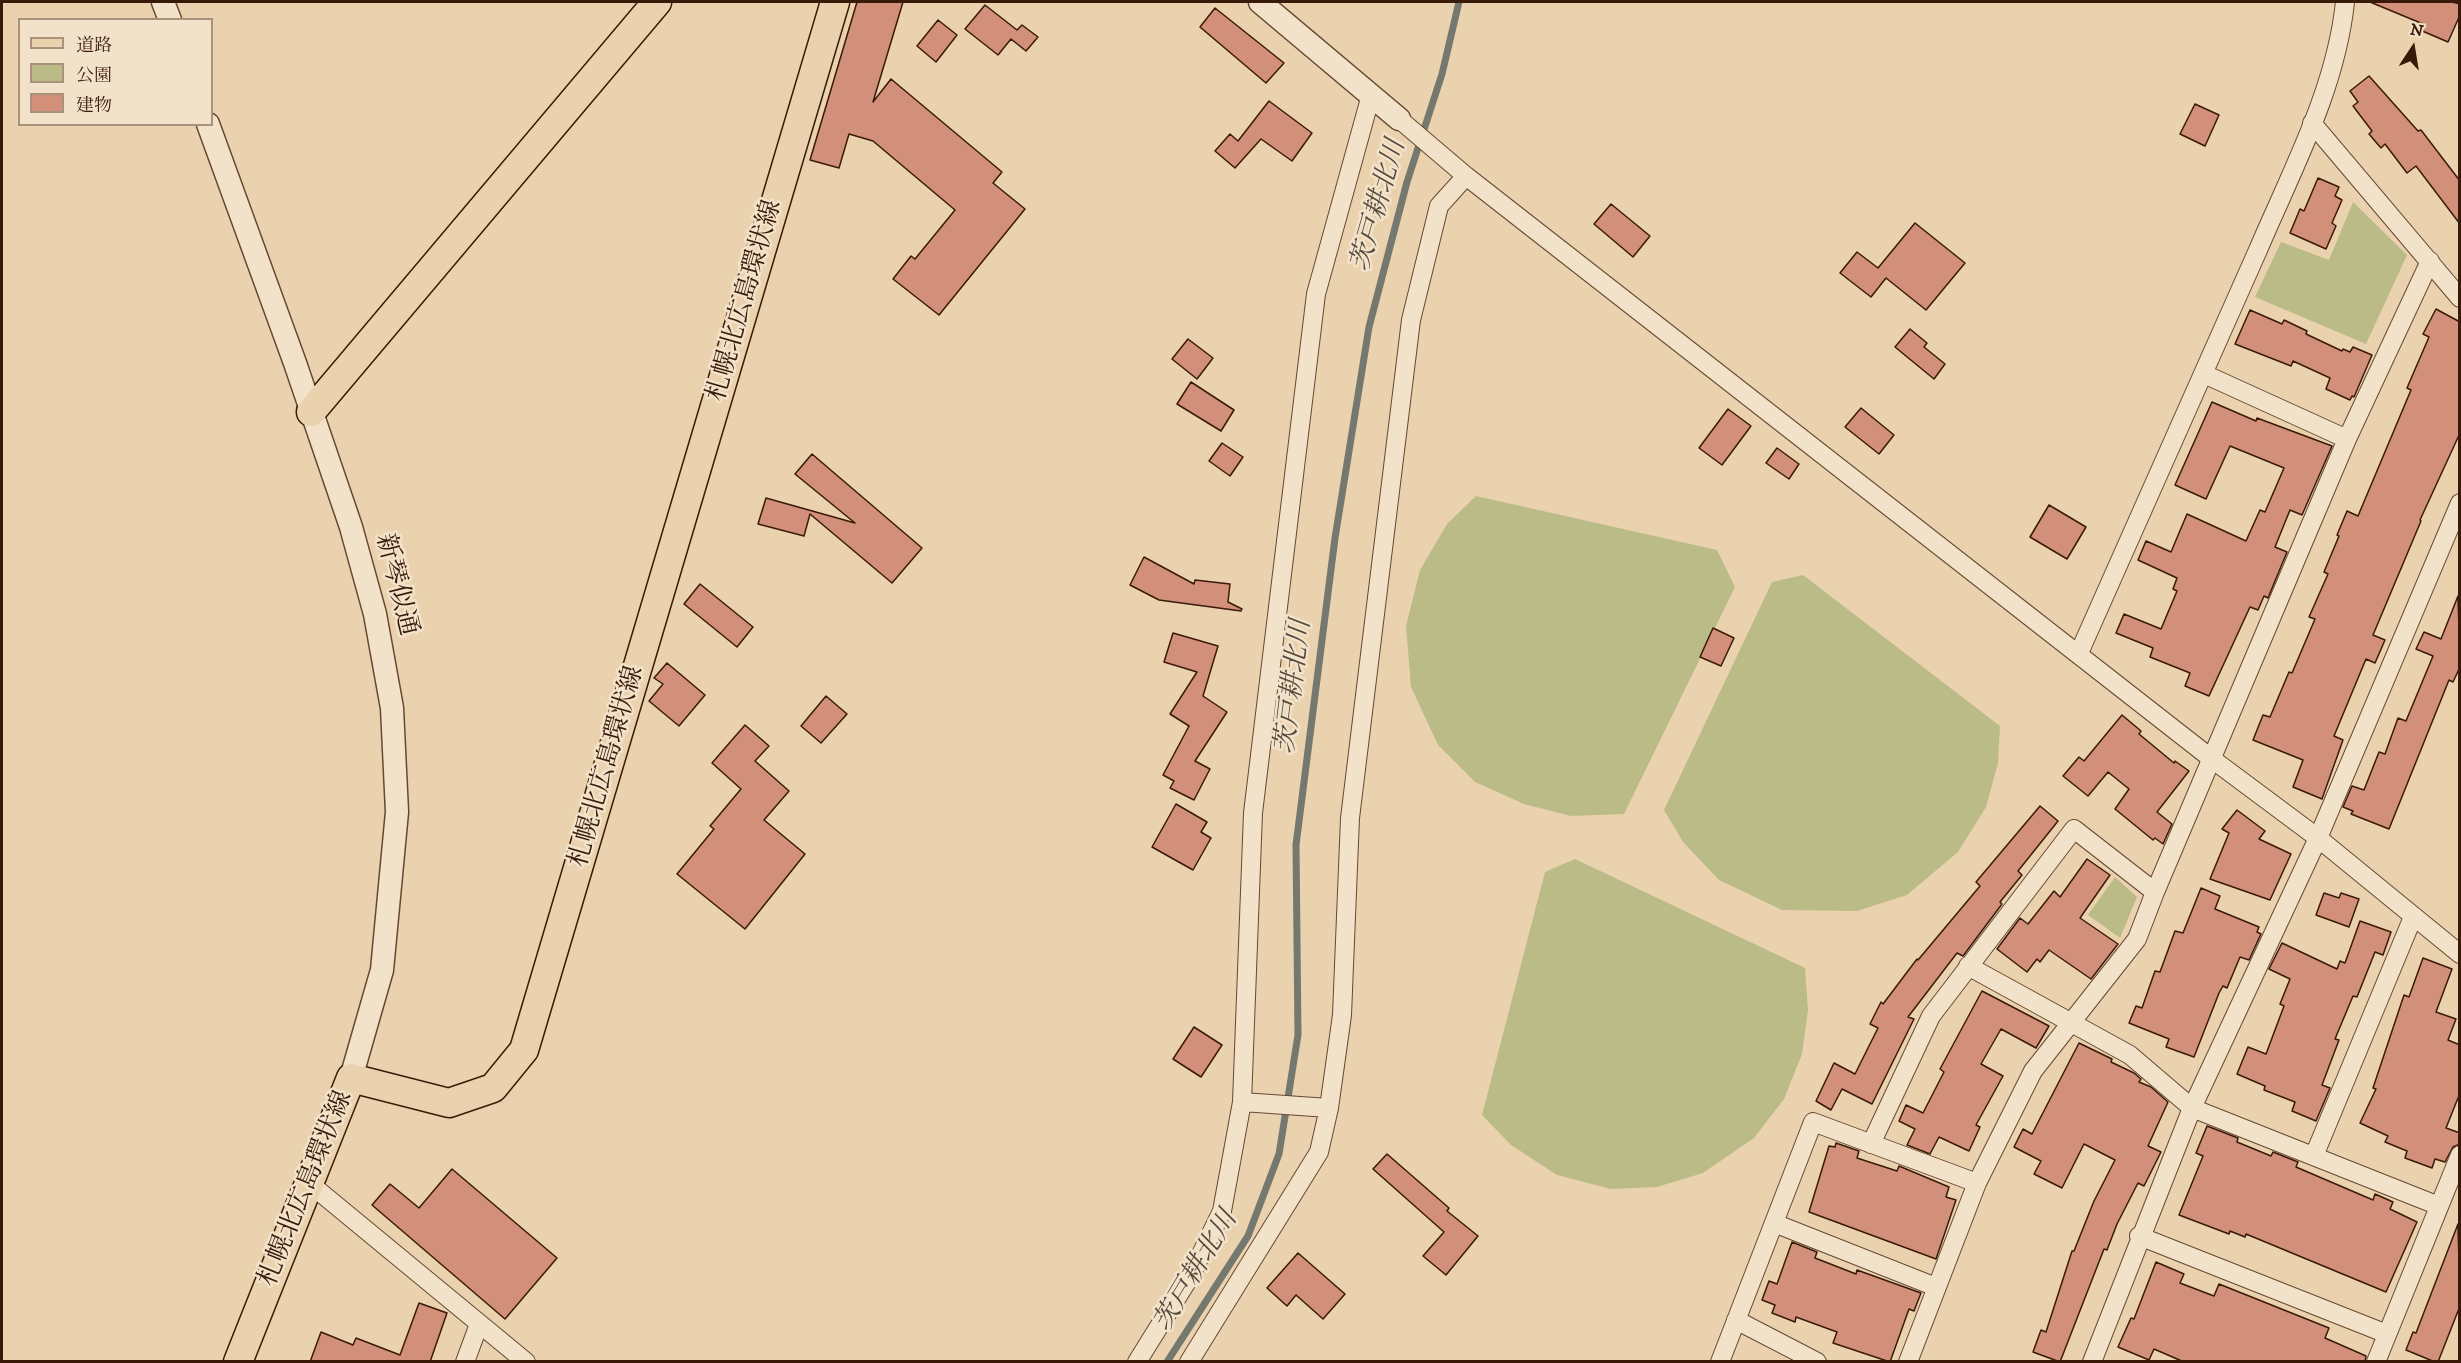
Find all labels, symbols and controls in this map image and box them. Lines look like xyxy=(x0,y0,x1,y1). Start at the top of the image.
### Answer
legend xyxy=(18,18,213,126)
north arrow xyxy=(2383,18,2443,78)
text: N xyxy=(2408,19,2425,42)
text: 道路 xyxy=(76,35,112,57)
text: 公園 xyxy=(76,65,112,87)
text: 建物 xyxy=(76,95,112,117)
water label: 茨戸耕北川 xyxy=(1346,137,1414,275)
street label: 札幌北広島環状線 xyxy=(702,197,790,405)
street label: 新琴似通 xyxy=(367,531,423,639)
water label: 茨戸耕北川 xyxy=(1271,618,1319,756)
street label: 札幌北広島環状線 xyxy=(564,663,652,871)
street label: 札幌北広島環状線 xyxy=(254,1087,360,1291)
water label: 茨戸耕北川 xyxy=(1148,1206,1246,1338)

